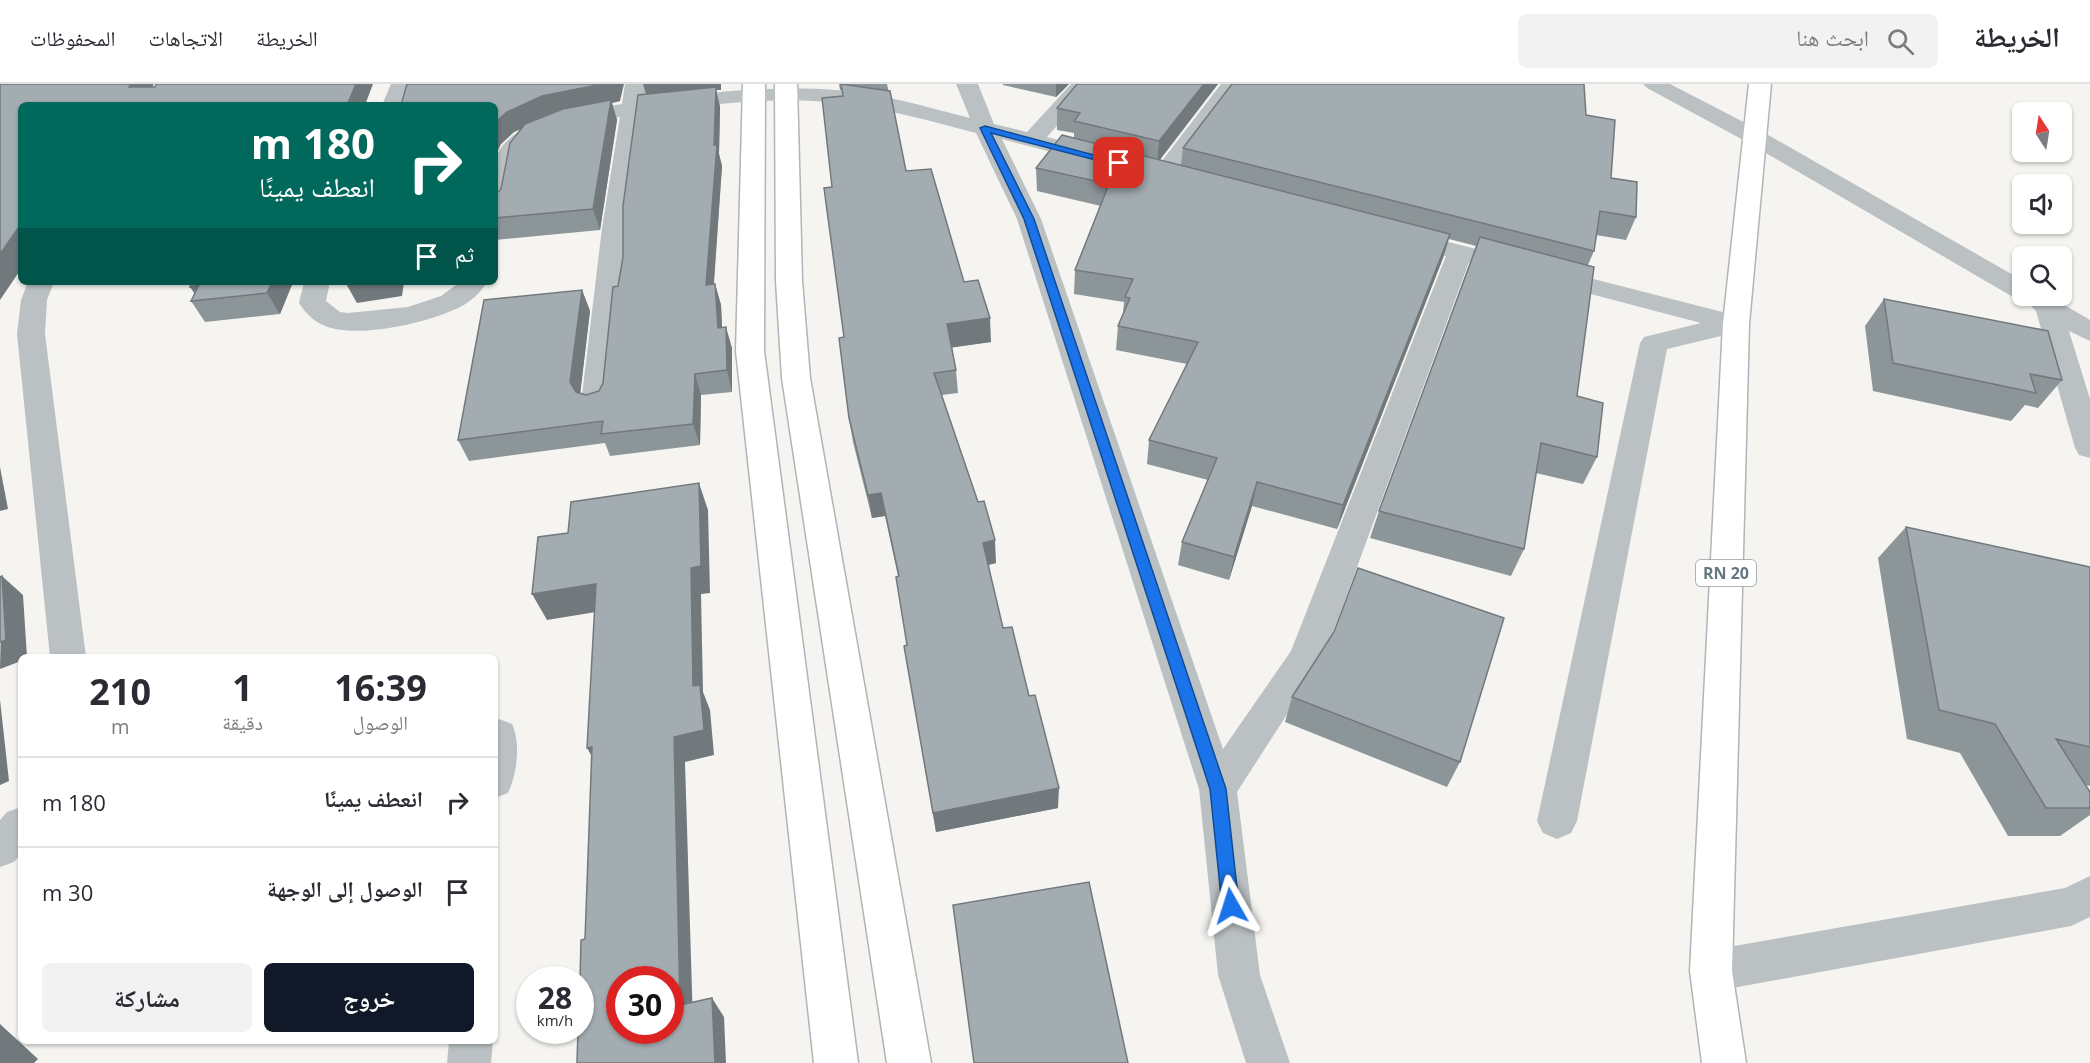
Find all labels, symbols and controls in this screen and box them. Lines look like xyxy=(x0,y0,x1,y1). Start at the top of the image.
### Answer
search box xyxy=(1518,14,1938,68)
text: الخريطة xyxy=(1974,17,2060,55)
text: ابحث هنا xyxy=(1796,22,1869,52)
text: المحفوظات xyxy=(30,24,115,52)
text: الاتجاهات xyxy=(148,24,223,52)
text: الخريطة xyxy=(256,24,318,52)
icon: search xyxy=(1884,25,1917,58)
north arrow xyxy=(2012,102,2072,162)
map controls xyxy=(2012,102,2072,306)
text: 180 m xyxy=(251,114,375,171)
icon: right xyxy=(396,126,474,204)
pin xyxy=(1093,137,1144,188)
icon: arrive xyxy=(1102,146,1135,179)
text: انعطف يمينًا xyxy=(259,168,375,205)
button: sound xyxy=(2012,174,2072,234)
text: ثم xyxy=(455,238,474,268)
icon: arrive xyxy=(410,240,443,273)
button: search xyxy=(2012,246,2072,306)
road number: RN 20 xyxy=(1696,560,1756,586)
text: 1 xyxy=(232,663,253,712)
text: 16:39 xyxy=(334,663,427,712)
text: 210 xyxy=(89,667,151,716)
text: دقيقة xyxy=(222,709,263,736)
text: الوصول xyxy=(353,709,408,736)
text: m xyxy=(111,713,129,740)
text: انعطف يمينًا xyxy=(324,783,423,813)
icon: right xyxy=(441,786,474,819)
text: 180 m xyxy=(42,787,106,817)
text: الوصول إلى الوجهة xyxy=(267,873,423,903)
position arrow xyxy=(1199,874,1263,938)
icon: arrive xyxy=(441,876,474,909)
text: 30 m xyxy=(42,877,93,907)
button: مشاركة xyxy=(42,963,252,1032)
button: خروج xyxy=(264,963,474,1032)
speed limit sign: 30 xyxy=(606,966,684,1044)
text: 28 xyxy=(538,977,572,1018)
text: km/h xyxy=(537,1010,573,1030)

